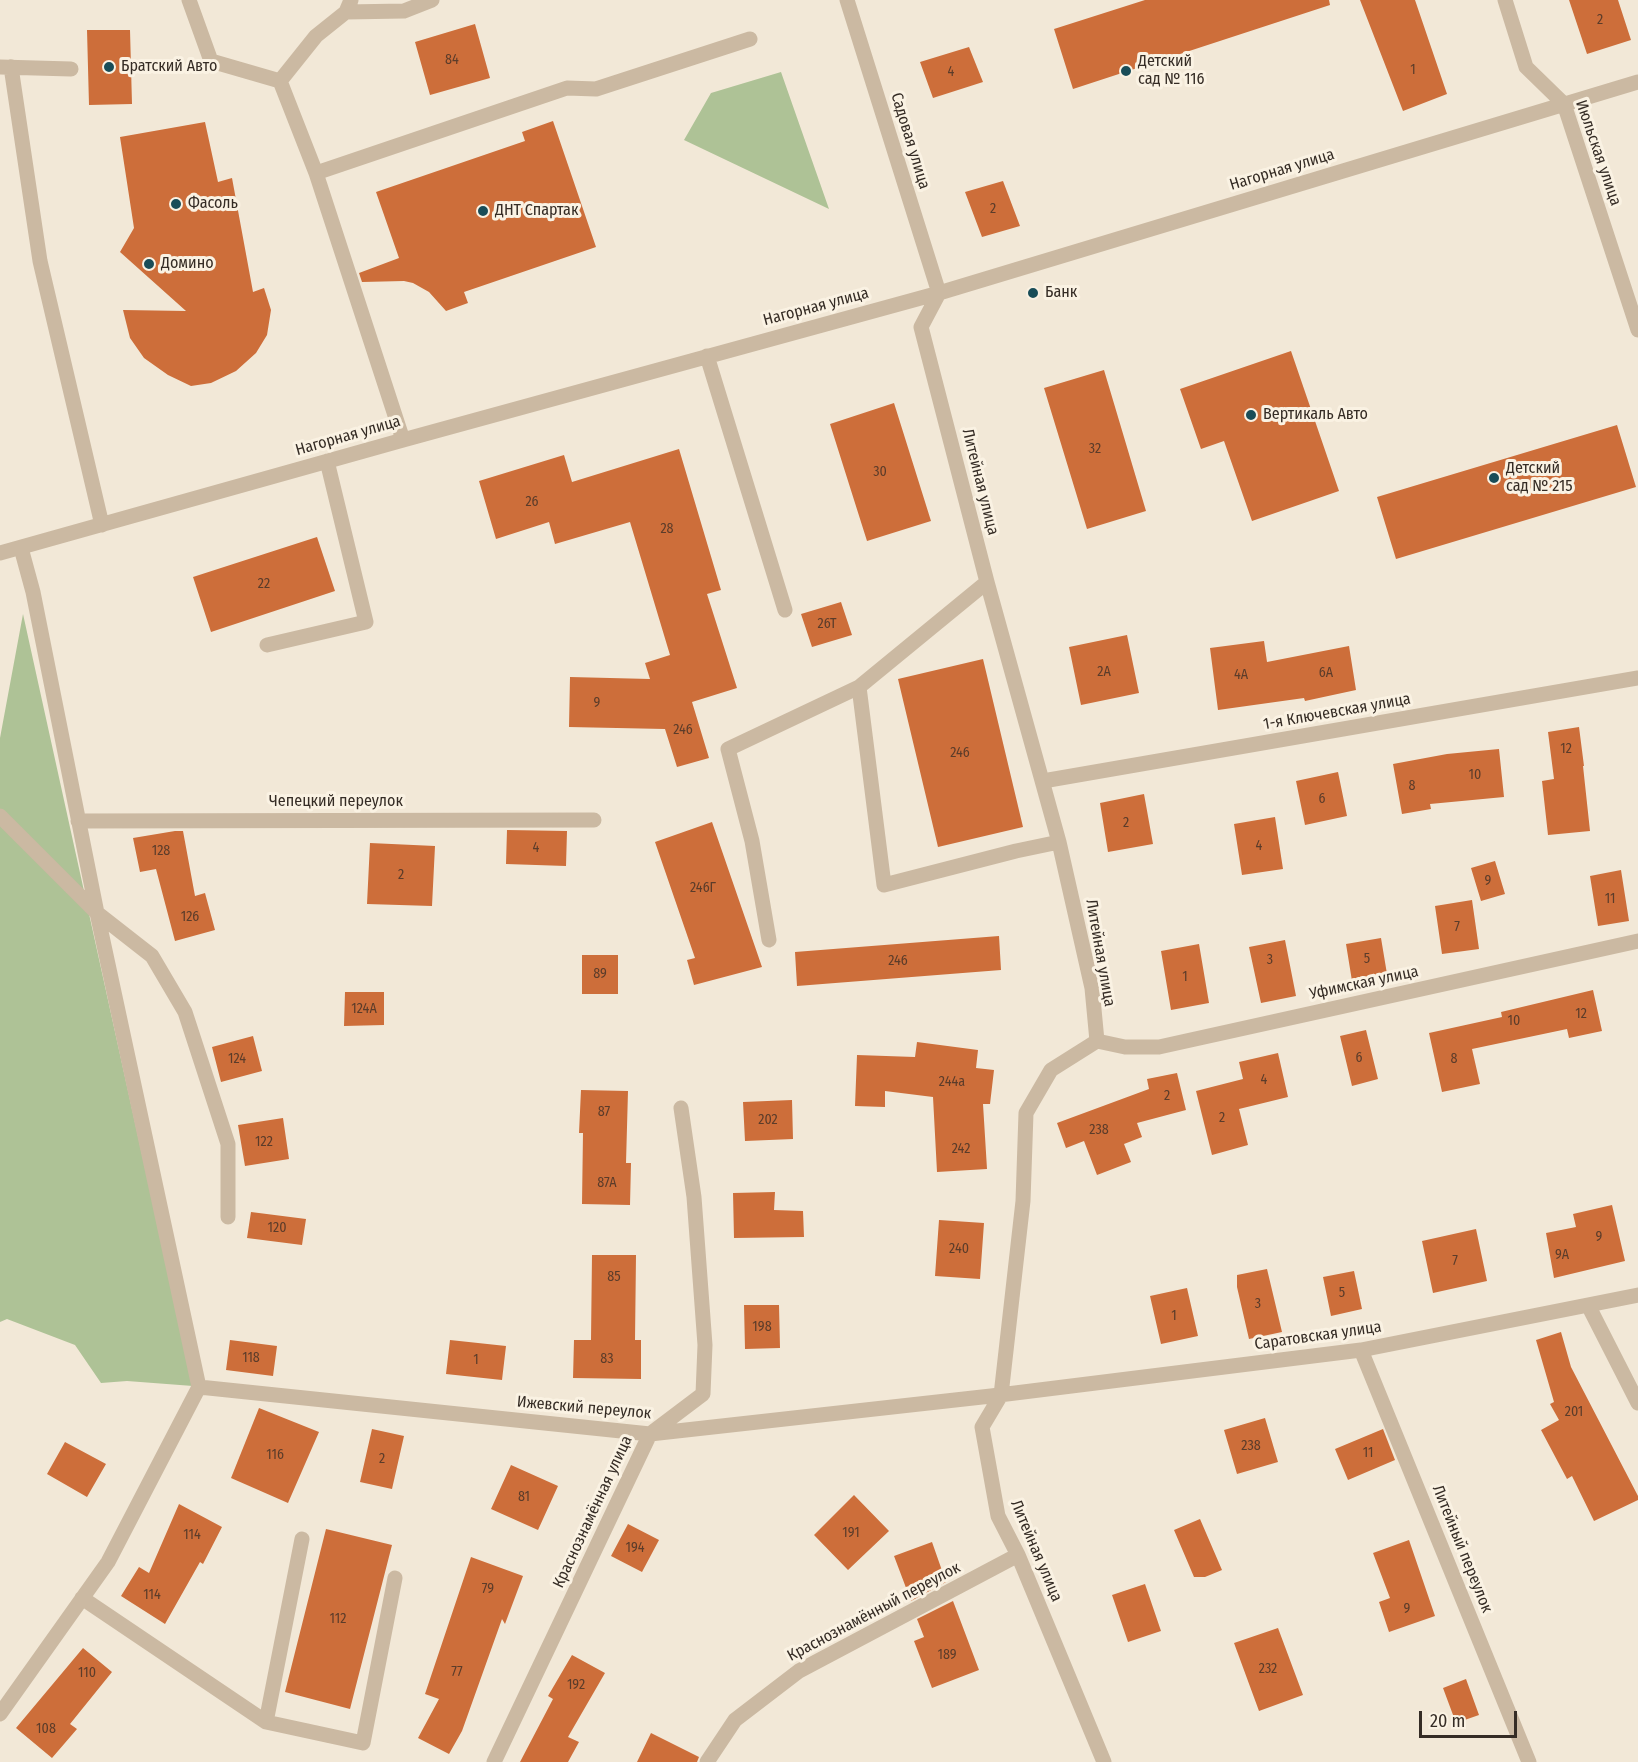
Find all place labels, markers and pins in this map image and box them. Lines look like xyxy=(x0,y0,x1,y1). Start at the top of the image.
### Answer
place label: Детский сад № 116 xyxy=(1138,52,1204,90)
place label: Братский Авто xyxy=(121,57,217,77)
marker: Братский Авто xyxy=(102,60,116,74)
marker: Детский сад № 116 xyxy=(1119,64,1133,78)
place label: Фасоль xyxy=(188,194,238,214)
marker: Фасоль xyxy=(169,197,183,211)
place label: ДНТ Спартак xyxy=(495,201,578,221)
marker: ДНТ Спартак xyxy=(476,204,490,218)
place label: Домино xyxy=(161,254,214,274)
marker: Домино xyxy=(142,257,156,271)
place label: Банк xyxy=(1045,283,1077,303)
marker: Банк xyxy=(1026,286,1040,300)
place label: Вертикаль Авто xyxy=(1263,405,1368,425)
marker: Вертикаль Авто xyxy=(1244,408,1258,422)
place label: Детский сад № 215 xyxy=(1506,459,1572,497)
marker: Детский сад № 215 xyxy=(1487,471,1501,485)

